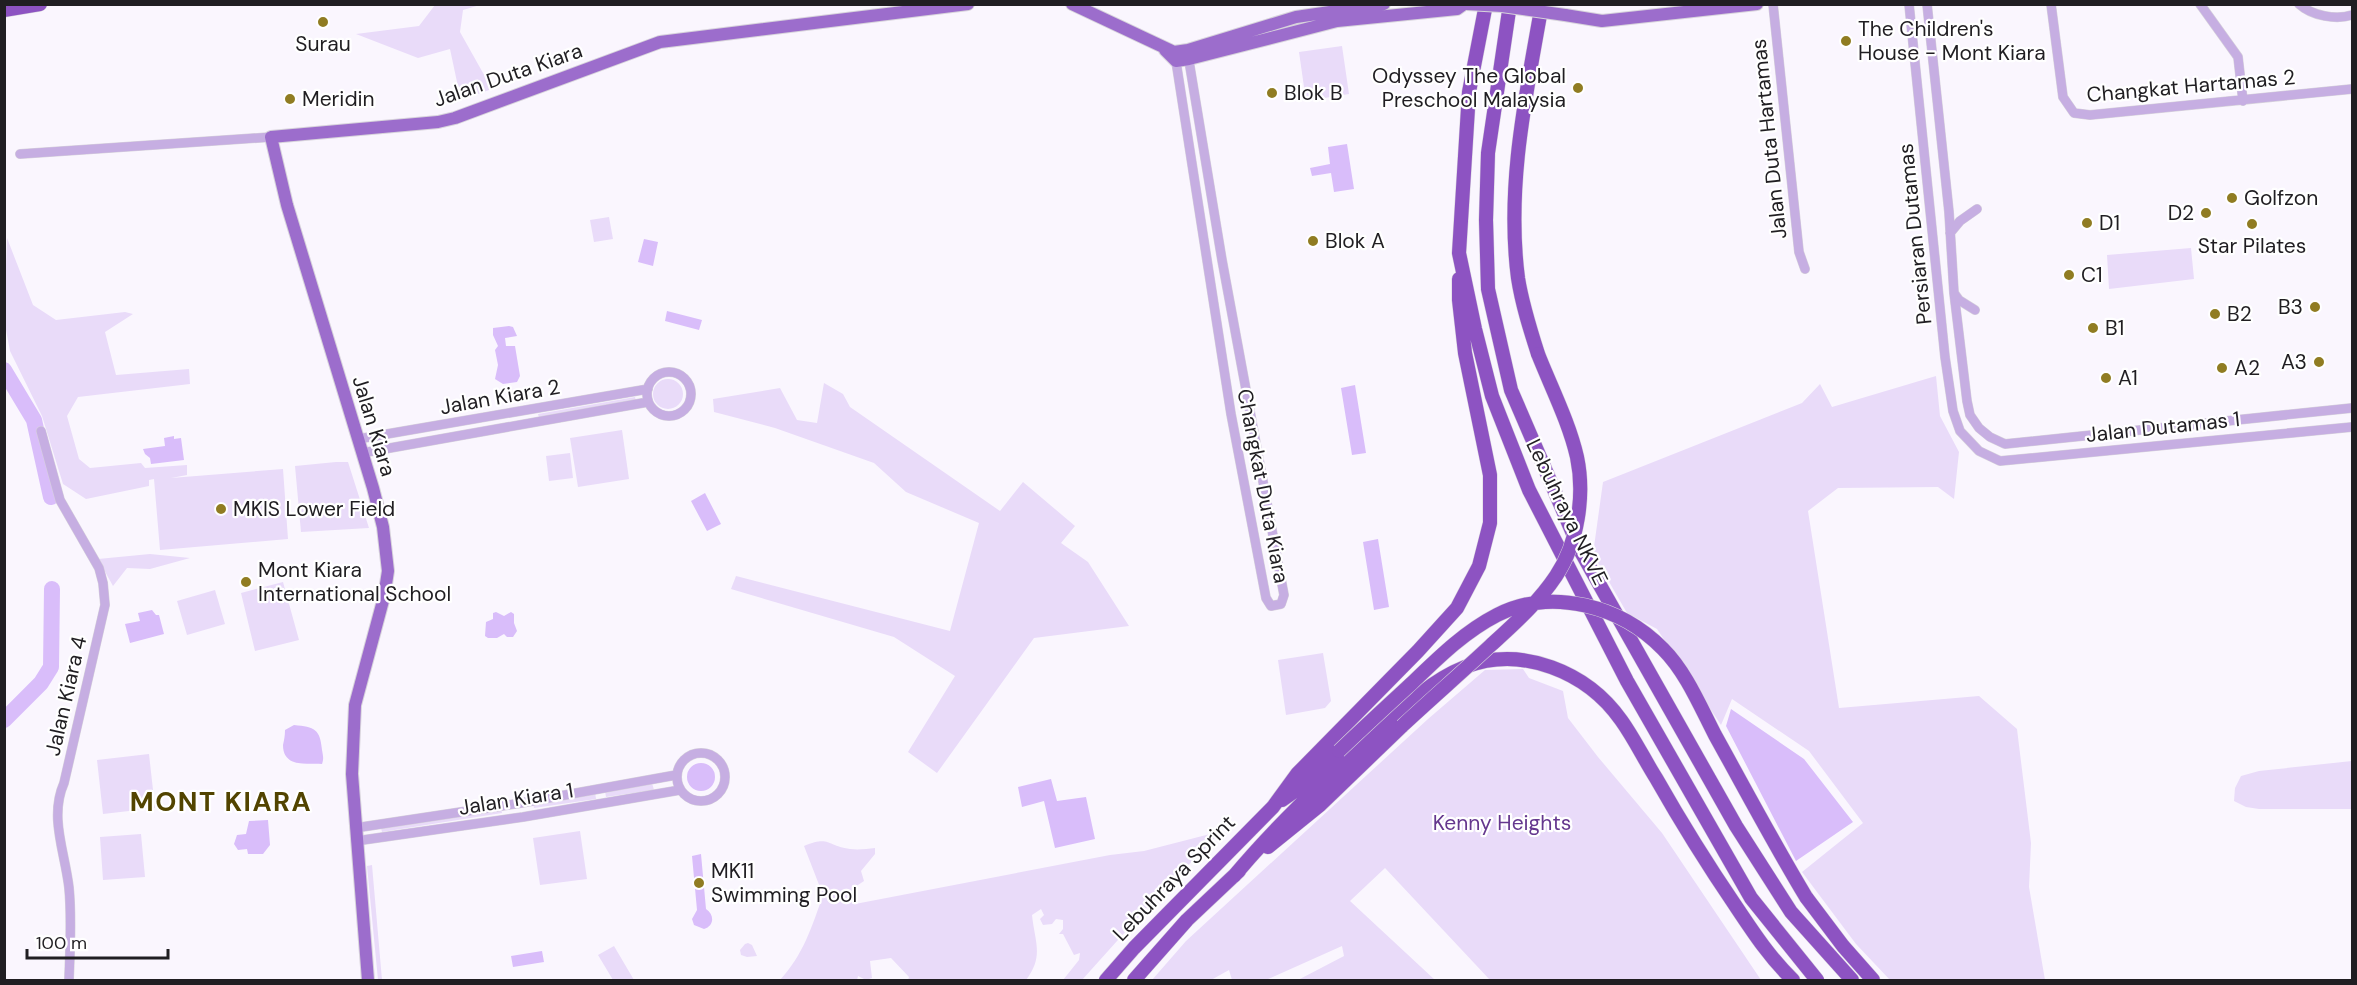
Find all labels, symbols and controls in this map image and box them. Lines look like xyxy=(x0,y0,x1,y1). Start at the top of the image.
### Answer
marker: Surau xyxy=(316,15,330,29)
place label: The Children's House - Mont Kiara xyxy=(1858,15,2046,67)
place label: Surau xyxy=(295,30,351,58)
marker: The Children's House - Mont Kiara xyxy=(1839,34,1853,48)
street label: Jalan Duta Kiara xyxy=(430,36,586,114)
street label: Jalan Duta Hartamas xyxy=(1745,37,1793,241)
place label: Odyssey The Global Preschool Malaysia xyxy=(1372,62,1566,114)
street label: Changkat Hartamas 2 xyxy=(2086,63,2296,109)
place label: Blok B xyxy=(1284,79,1343,107)
marker: Odyssey The Global Preschool Malaysia xyxy=(1571,81,1585,95)
place label: Meridin xyxy=(302,85,375,113)
marker: Blok B xyxy=(1265,86,1279,100)
marker: Meridin xyxy=(283,92,297,106)
street label: Persiaran Dutamas xyxy=(1892,142,1938,326)
place label: Golfzon xyxy=(2244,184,2318,212)
marker: Golfzon xyxy=(2225,191,2239,205)
place label: D2 xyxy=(2168,199,2194,227)
marker: D2 xyxy=(2199,206,2213,220)
place label: D1 xyxy=(2099,209,2120,237)
marker: D1 xyxy=(2080,216,2094,230)
marker: Star Pilates xyxy=(2245,217,2259,231)
place label: Blok A xyxy=(1325,227,1385,255)
place label: Star Pilates xyxy=(2198,232,2306,260)
marker: Blok A xyxy=(1306,234,1320,248)
place label: C1 xyxy=(2081,261,2103,289)
marker: C1 xyxy=(2062,268,2076,282)
place label: B3 xyxy=(2278,293,2303,321)
place label: B2 xyxy=(2227,300,2252,328)
marker: B3 xyxy=(2308,300,2322,314)
marker: B2 xyxy=(2208,307,2222,321)
place label: B1 xyxy=(2105,314,2124,342)
marker: B1 xyxy=(2086,321,2100,335)
place label: A3 xyxy=(2281,348,2307,376)
place label: A2 xyxy=(2234,354,2260,382)
marker: A3 xyxy=(2312,355,2326,369)
marker: A2 xyxy=(2215,361,2229,375)
place label: A1 xyxy=(2118,364,2138,392)
marker: A1 xyxy=(2099,371,2113,385)
street label: Jalan Kiara xyxy=(345,372,403,480)
street label: Jalan Kiara 2 xyxy=(438,373,562,421)
street label: Changkat Duta Kiara xyxy=(1230,386,1296,586)
street label: Jalan Dutamas 1 xyxy=(2085,405,2241,449)
street label: Lebuhraya NKVE xyxy=(1519,434,1615,590)
place label: MKIS Lower Field xyxy=(233,495,395,523)
marker: MKIS Lower Field xyxy=(214,502,228,516)
place label: Mont Kiara International School xyxy=(258,556,451,608)
marker: Mont Kiara International School xyxy=(239,575,253,589)
street label: Jalan Kiara 4 xyxy=(39,633,93,759)
street label: Jalan Kiara 1 xyxy=(457,776,575,822)
district label: MONT KIARA xyxy=(130,784,312,819)
street label: Lebuhraya Sprint xyxy=(1107,809,1241,947)
park label: Kenny Heights xyxy=(1433,809,1571,837)
place label: MK11 Swimming Pool xyxy=(711,857,857,909)
marker: MK11 Swimming Pool xyxy=(692,876,706,890)
scale bar xyxy=(27,922,168,960)
text: 100 m xyxy=(36,931,87,955)

